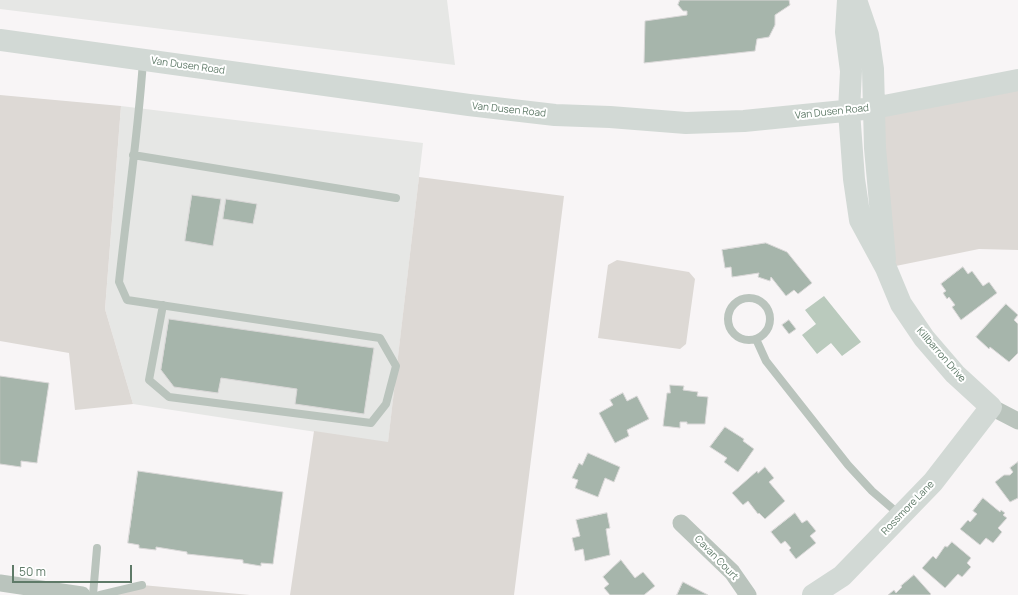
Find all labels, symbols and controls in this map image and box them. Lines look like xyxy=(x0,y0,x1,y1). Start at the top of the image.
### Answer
street label: Van Dusen Road xyxy=(150,55,226,77)
street label: Van Dusen Road xyxy=(471,100,547,120)
street label: Van Dusen Road xyxy=(794,102,870,122)
street label: Killbarron Drive xyxy=(914,325,968,385)
street label: Rossmore Lane xyxy=(879,478,937,538)
street label: Cavan Court xyxy=(692,533,740,583)
scale bar xyxy=(14,557,134,583)
text: 50 m xyxy=(19,563,46,580)

